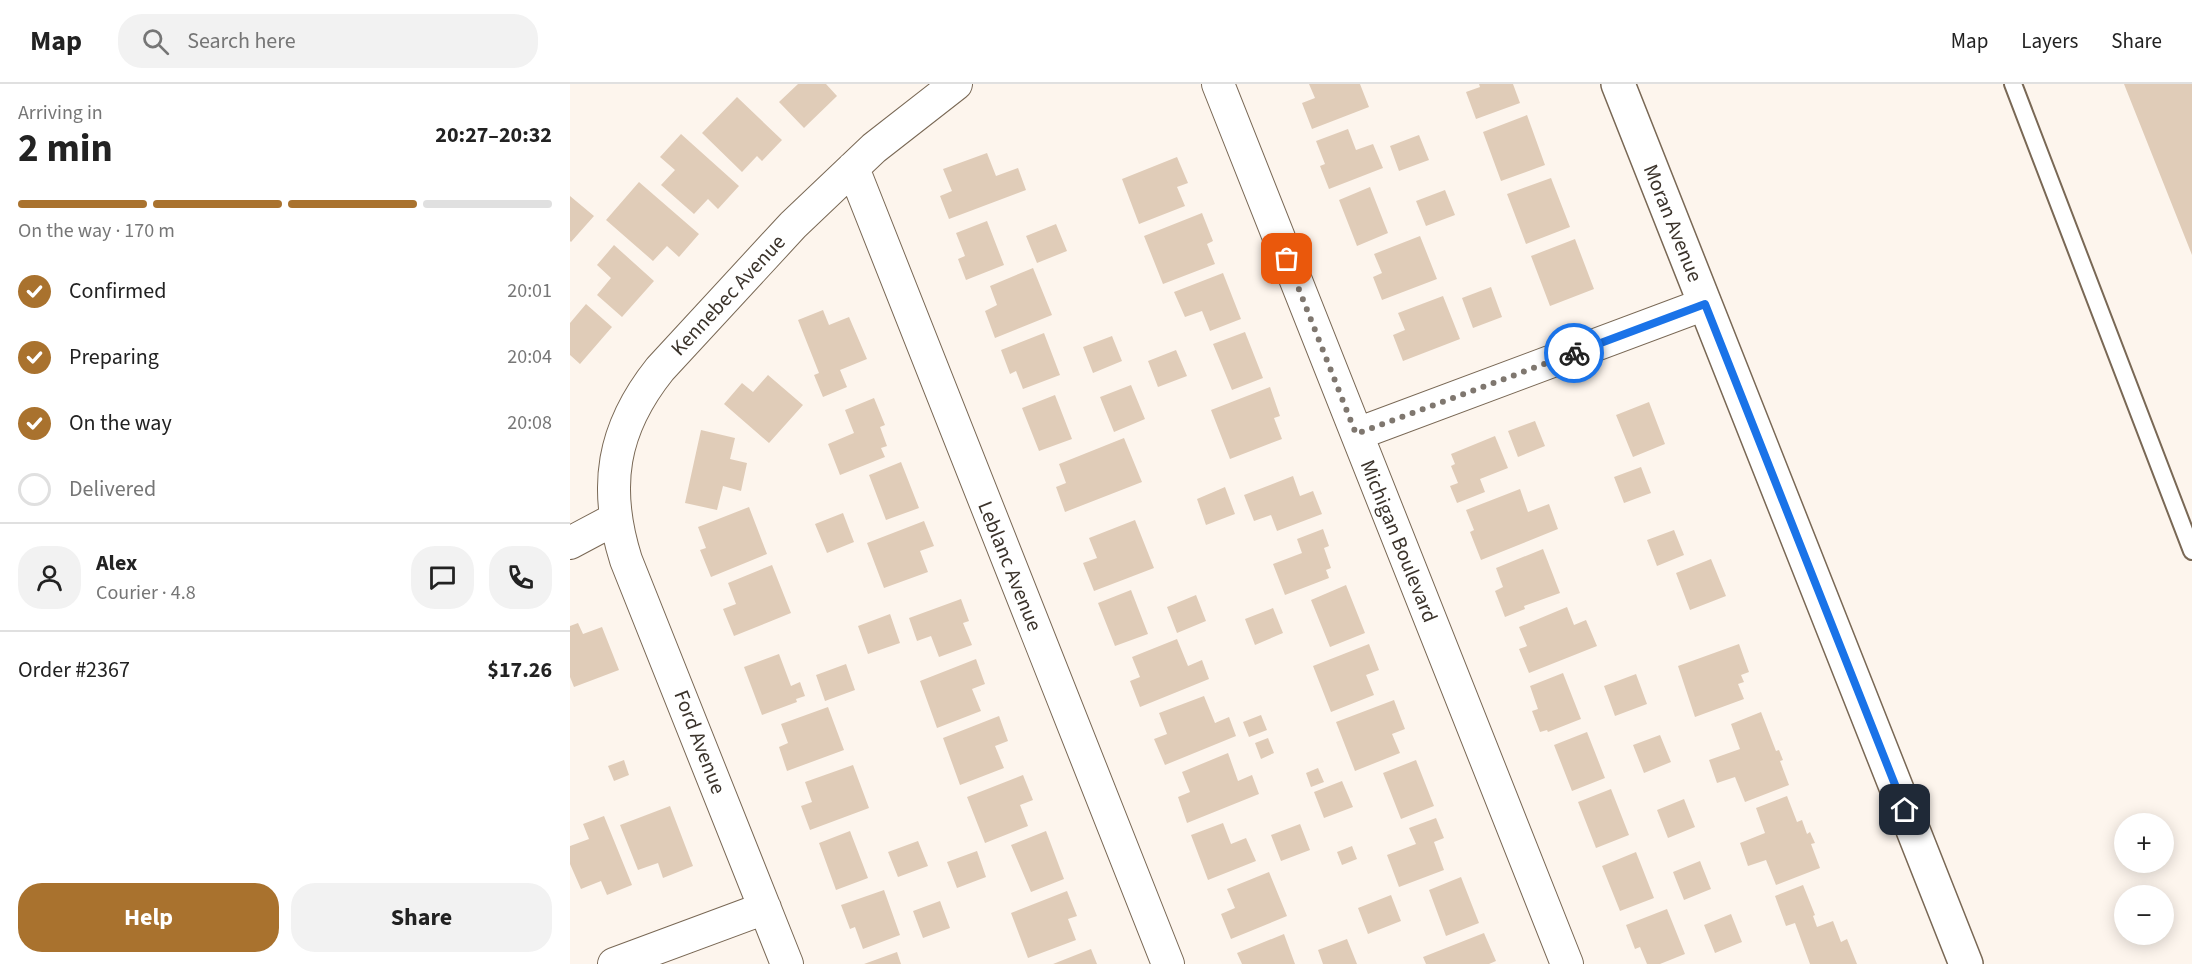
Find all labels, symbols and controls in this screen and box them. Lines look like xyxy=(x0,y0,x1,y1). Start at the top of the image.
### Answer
search box xyxy=(118,14,538,68)
text: Map xyxy=(30,21,82,61)
icon: search xyxy=(139,25,172,58)
text: Search here xyxy=(187,25,296,57)
text: Map xyxy=(1951,26,1988,56)
text: Layers xyxy=(2021,26,2078,56)
text: Share xyxy=(2111,26,2162,56)
text: Arriving in xyxy=(18,99,103,127)
text: 20:27–20:32 xyxy=(435,119,552,151)
text: 2 min xyxy=(18,121,113,177)
street label: Moran Avenue xyxy=(1636,160,1710,286)
text: On the way · 170 m xyxy=(18,217,175,245)
street label: Kennebec Avenue xyxy=(664,228,792,362)
pin xyxy=(1261,233,1312,284)
icon: bag xyxy=(1270,242,1303,275)
icon: check xyxy=(18,275,51,308)
text: Confirmed xyxy=(69,275,166,307)
text: 20:01 xyxy=(507,277,552,305)
courier xyxy=(1544,323,1604,383)
icon: bike xyxy=(1558,337,1591,370)
icon: check xyxy=(18,341,51,374)
text: Preparing xyxy=(69,341,159,373)
text: 20:04 xyxy=(507,343,552,371)
icon: check xyxy=(18,407,51,440)
text: On the way xyxy=(69,407,172,439)
text: 20:08 xyxy=(507,409,552,437)
street label: Michigan Boulevard xyxy=(1353,455,1445,627)
text: Delivered xyxy=(69,473,156,505)
street label: Leblanc Avenue xyxy=(970,496,1050,636)
button: person xyxy=(18,546,81,609)
button: chat xyxy=(411,546,474,609)
button: phone xyxy=(489,546,552,609)
text: Alex xyxy=(96,547,137,579)
text: Courier · 4.8 xyxy=(96,579,196,607)
text: Order #2367 xyxy=(18,654,130,686)
text: $17.26 xyxy=(487,654,552,686)
street label: Ford Avenue xyxy=(666,686,734,798)
pin xyxy=(1879,784,1930,835)
icon: home xyxy=(1888,793,1921,826)
map controls xyxy=(2114,813,2174,945)
button: + xyxy=(2114,813,2174,873)
button: Help xyxy=(18,883,279,952)
button: Share xyxy=(291,883,552,952)
button: − xyxy=(2114,885,2174,945)

